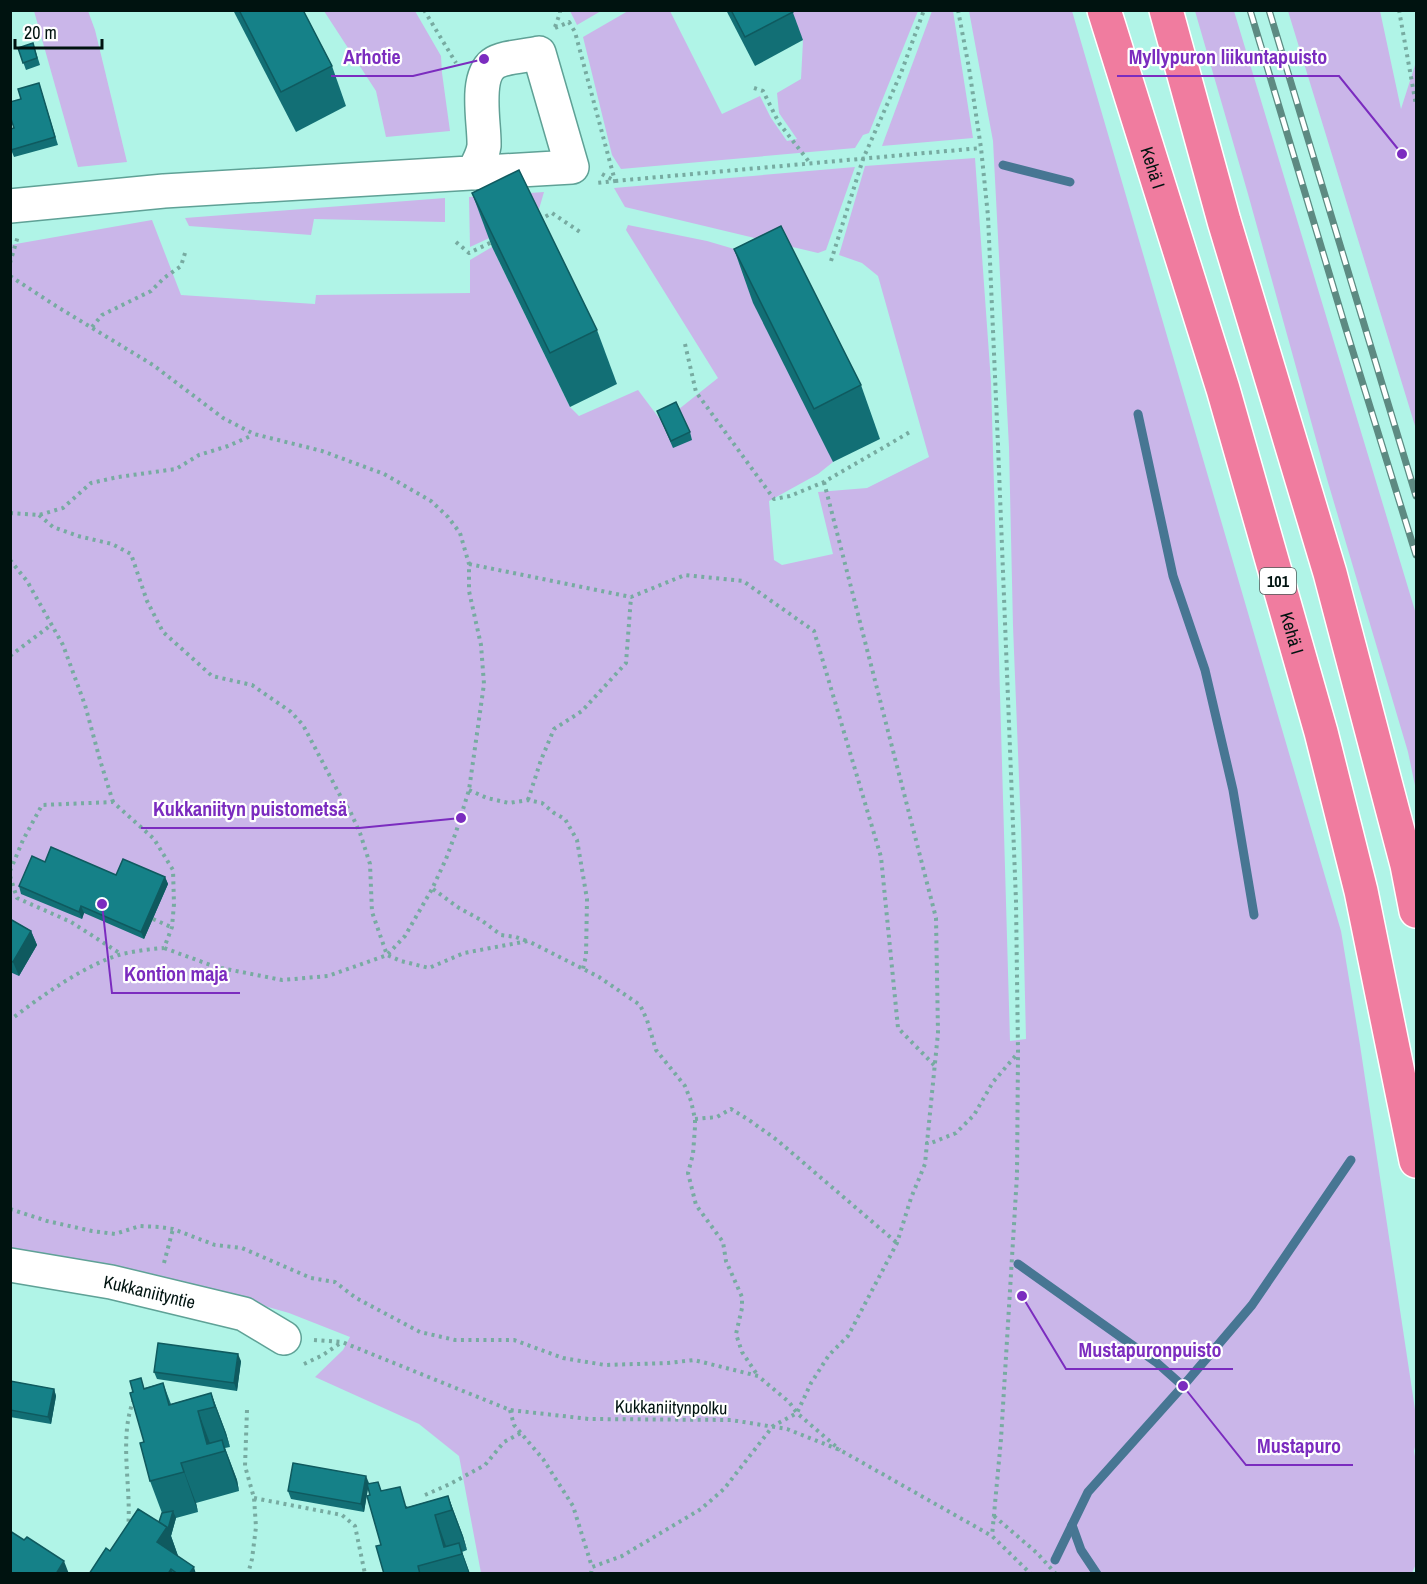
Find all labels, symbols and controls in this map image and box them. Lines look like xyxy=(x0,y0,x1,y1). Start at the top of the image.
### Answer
scale bar xyxy=(15,12,102,50)
text: 20 m xyxy=(24,20,57,45)
callout: Arhotie xyxy=(331,38,413,76)
callout: Myllypuron liikuntapuisto xyxy=(1117,38,1339,76)
text: Arhotie xyxy=(343,43,401,70)
text: Myllypuron liikuntapuisto xyxy=(1129,43,1327,70)
street label: Kehä I xyxy=(1135,143,1172,192)
road number: 101 xyxy=(1260,568,1296,594)
street label: Kehä I xyxy=(1275,609,1311,657)
callout: Kukkaniityn puistometsä xyxy=(141,790,359,828)
text: Kukkaniityn puistometsä xyxy=(153,795,347,822)
callout: Kontion maja xyxy=(112,955,240,993)
text: Kontion maja xyxy=(124,960,228,987)
street label: Kukkaniityntie xyxy=(102,1268,198,1314)
callout: Mustapuronpuisto xyxy=(1066,1331,1233,1369)
text: Mustapuronpuisto xyxy=(1078,1336,1222,1363)
street label: Kukkaniitynpolku xyxy=(615,1394,727,1420)
callout: Mustapuro xyxy=(1246,1427,1353,1465)
text: Mustapuro xyxy=(1257,1432,1341,1459)

